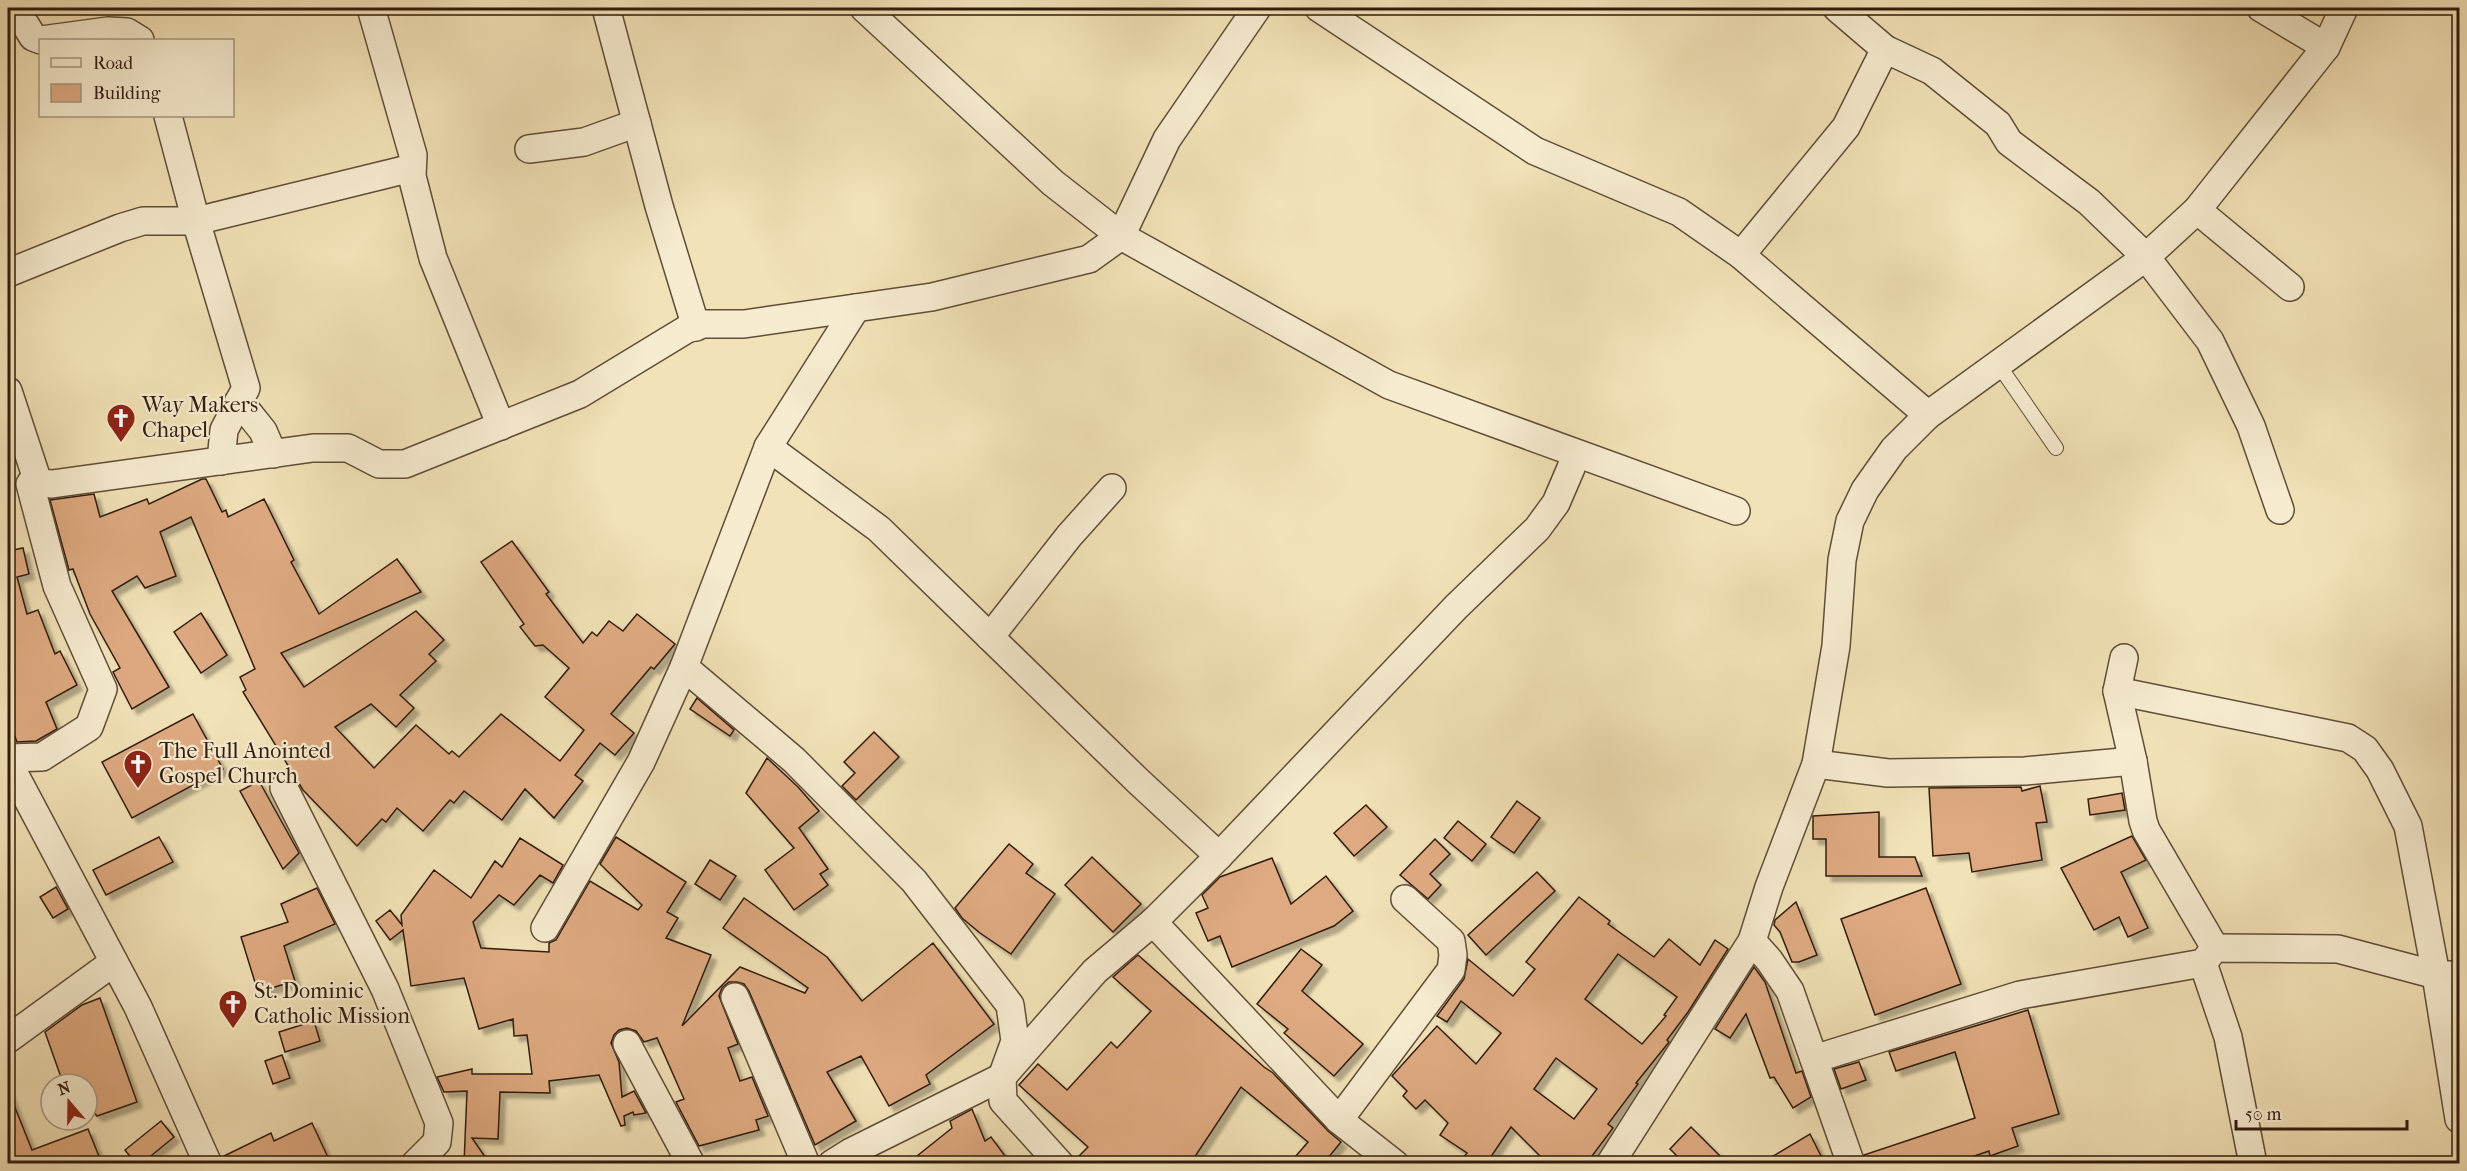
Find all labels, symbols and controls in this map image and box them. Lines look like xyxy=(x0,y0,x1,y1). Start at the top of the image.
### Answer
legend xyxy=(39,39,234,117)
text: Road xyxy=(93,53,133,74)
text: Building xyxy=(93,83,161,104)
place label: Way Makers Chapel xyxy=(141,392,258,443)
church icon: Way Makers Chapel xyxy=(105,402,137,444)
place label: The Full Anointed Gospel Church xyxy=(159,738,332,789)
church icon: The Full Anointed Gospel Church xyxy=(122,748,154,790)
place label: St. Dominic Catholic Mission xyxy=(254,978,410,1029)
church icon: St. Dominic Catholic Mission xyxy=(217,988,249,1030)
north arrow xyxy=(39,1072,99,1132)
text: N xyxy=(55,1077,74,1099)
scale bar xyxy=(2236,1093,2407,1131)
text: 50 m xyxy=(2245,1104,2282,1125)

